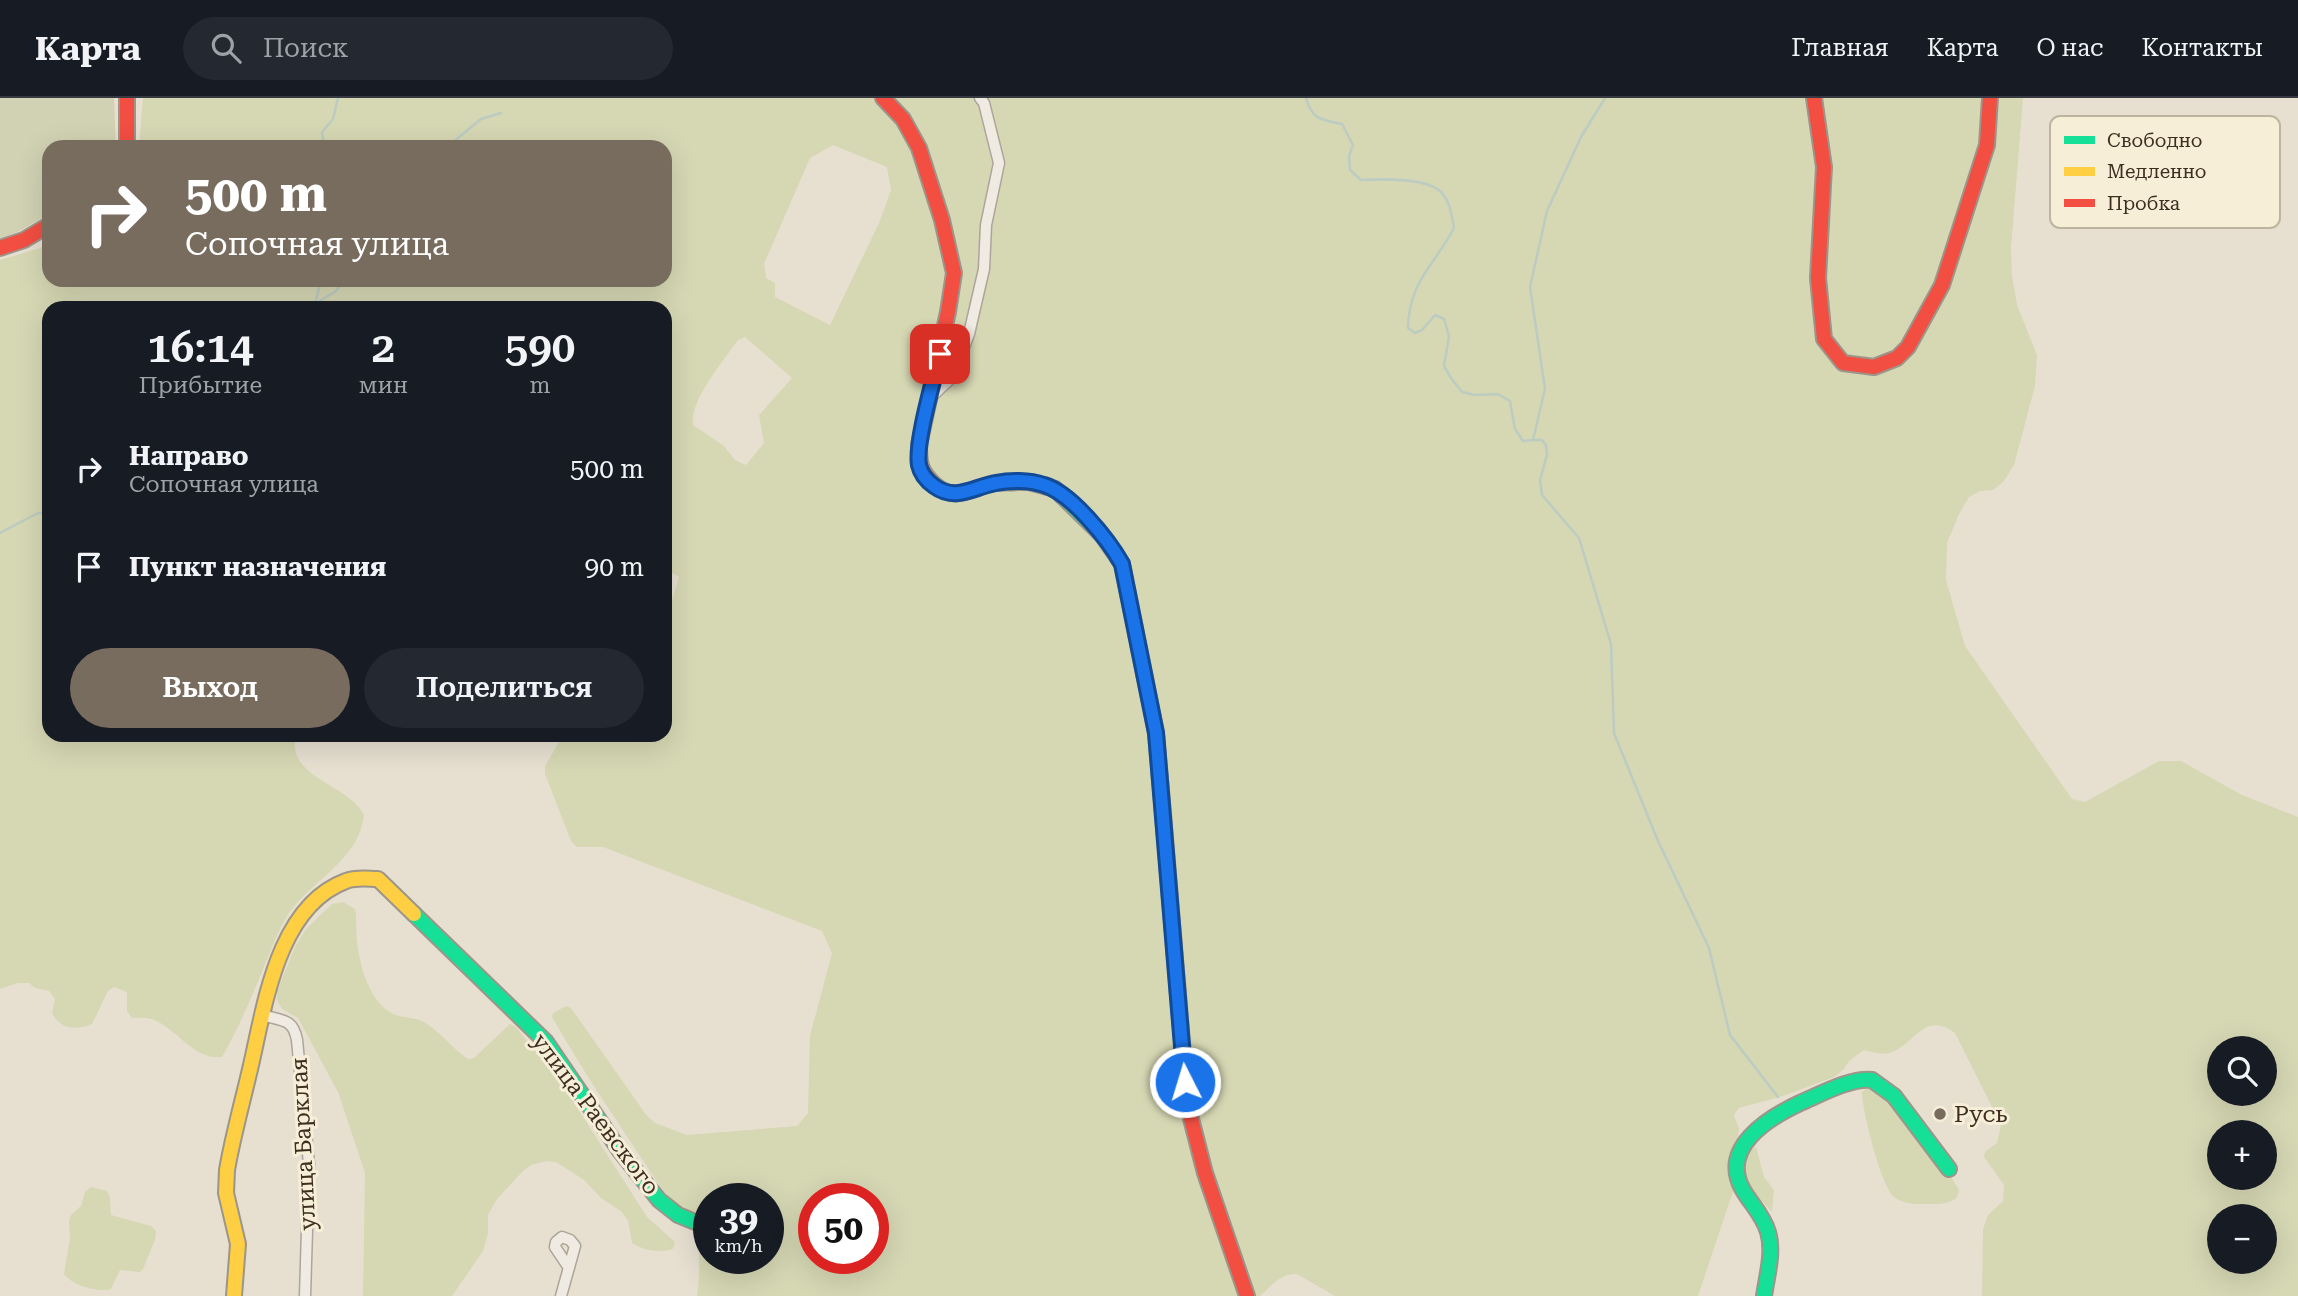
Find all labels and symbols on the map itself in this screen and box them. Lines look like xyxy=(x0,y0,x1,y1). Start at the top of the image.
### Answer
legend xyxy=(2050,116,2280,228)
text: Свободно xyxy=(2107,129,2202,152)
text: Медленно xyxy=(2107,160,2206,183)
text: Пробка xyxy=(2107,192,2181,215)
pin xyxy=(910,324,970,384)
street label: улица Раевского xyxy=(526,1028,665,1200)
position arrow xyxy=(1148,1045,1222,1119)
street label: улица Барклая xyxy=(285,1057,322,1231)
place label: Русь xyxy=(1954,1101,2007,1128)
marker: Русь xyxy=(1932,1106,1948,1122)
speed limit sign: 50 xyxy=(798,1183,889,1274)

